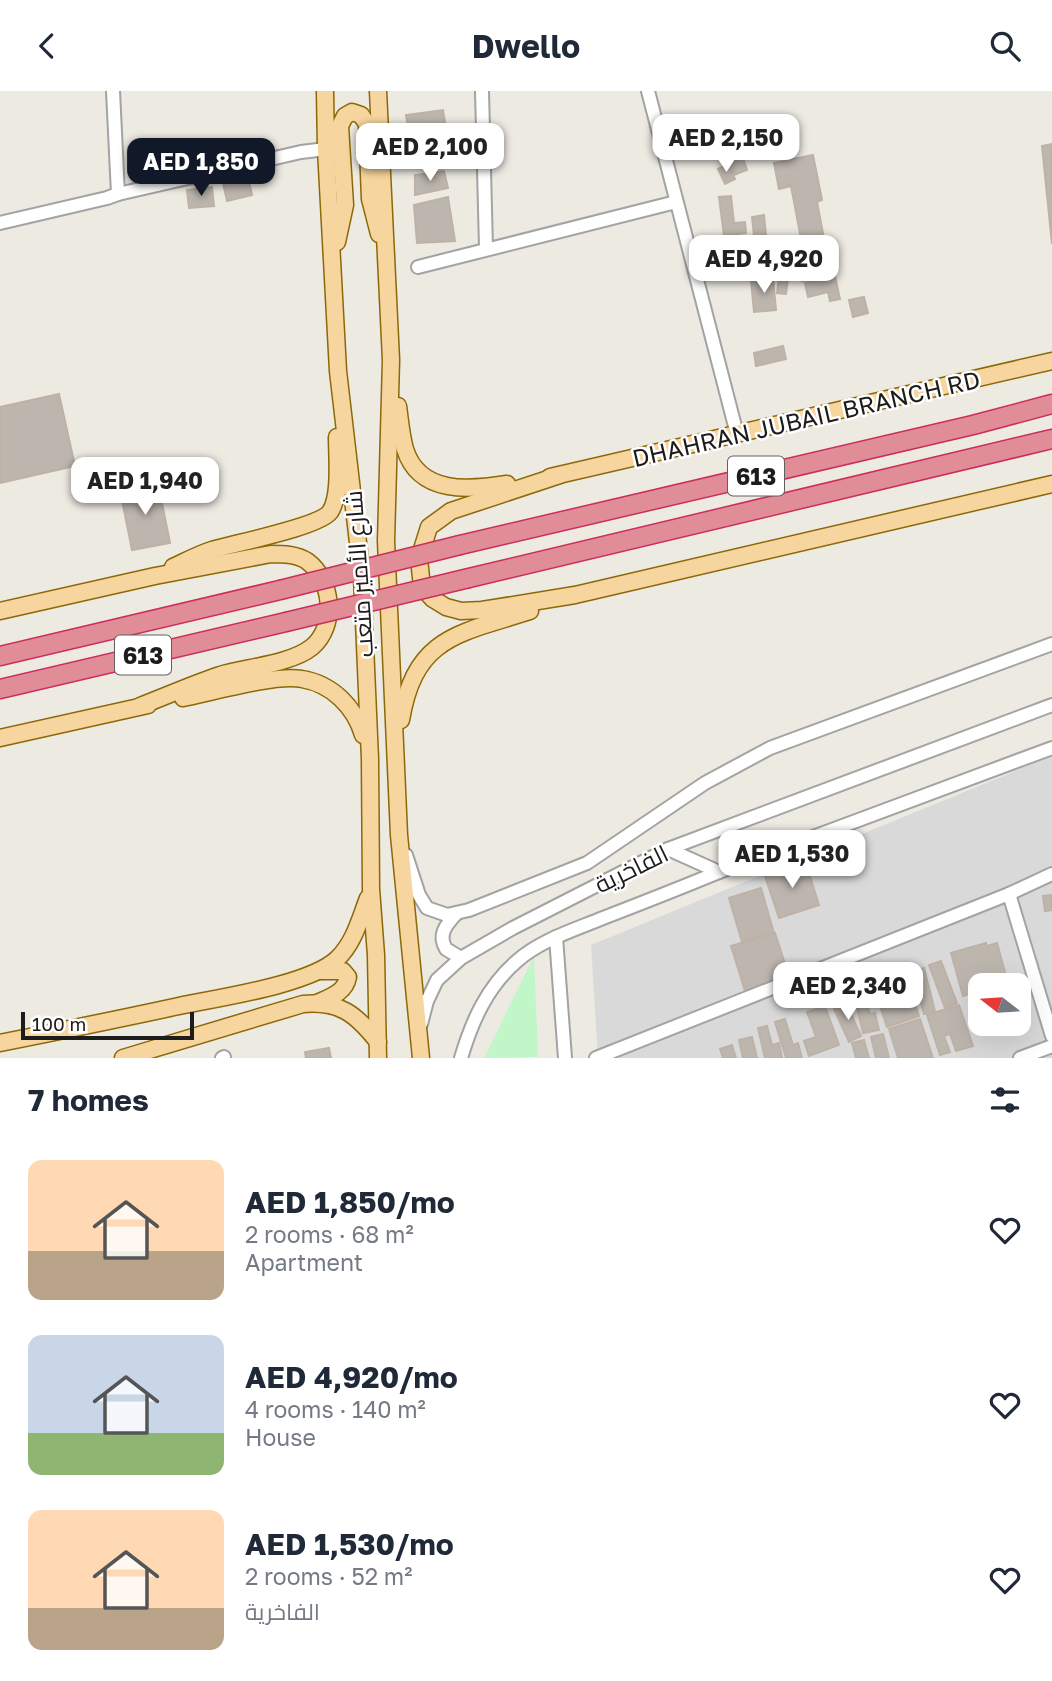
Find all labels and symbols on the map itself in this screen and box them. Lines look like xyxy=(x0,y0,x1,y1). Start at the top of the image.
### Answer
pin: AED 2,150 xyxy=(646,115,806,174)
pin: AED 2,100 xyxy=(350,123,510,183)
pin: AED 1,850 xyxy=(121,139,281,198)
pin: AED 4,920 xyxy=(684,235,844,295)
street label: DHAHRAN JUBAIL BRANCH RD xyxy=(629,364,983,472)
pin: AED 1,940 xyxy=(65,457,225,517)
road number: 613 xyxy=(728,457,784,495)
street label: شارع الأمير متعب xyxy=(338,489,381,659)
road number: 613 xyxy=(115,635,171,675)
pin: AED 1,530 xyxy=(712,831,872,890)
street label: الفاخرية xyxy=(589,838,673,898)
pin: AED 2,340 xyxy=(768,963,928,1022)
north arrow xyxy=(968,973,1031,1036)
scale bar xyxy=(21,1009,194,1041)

